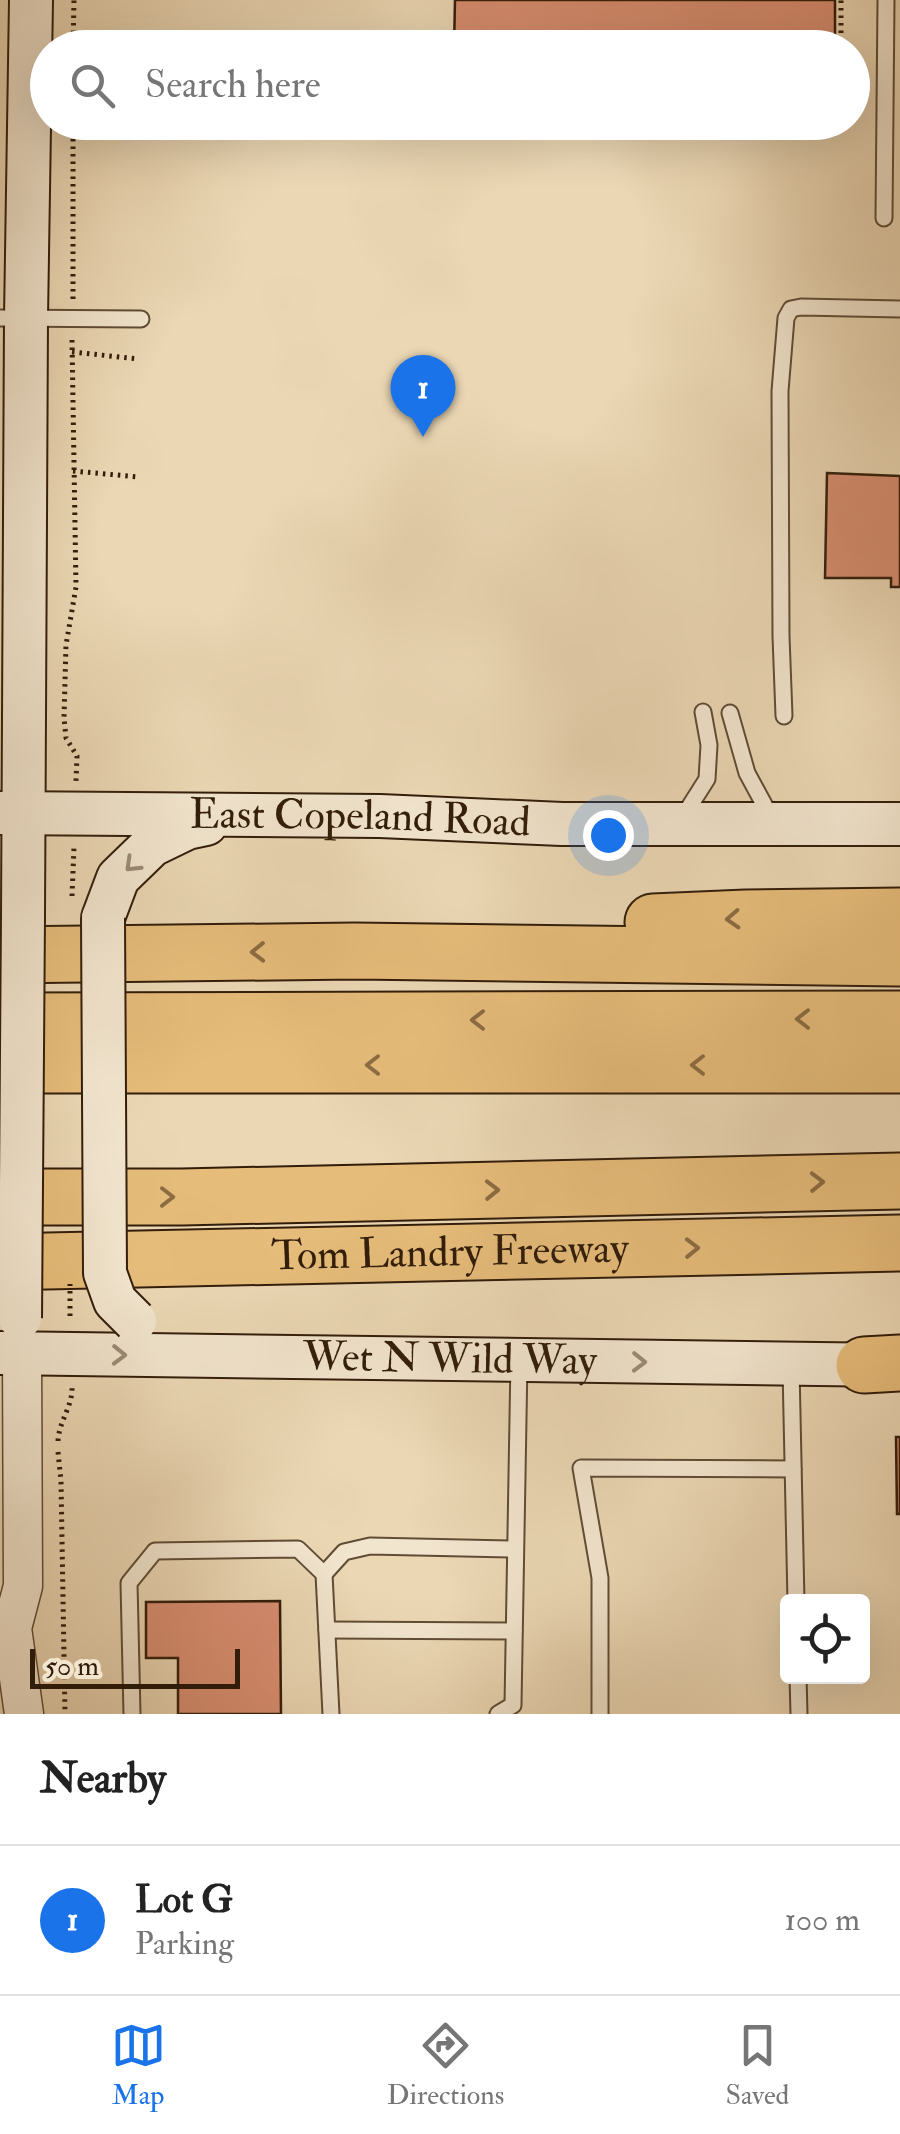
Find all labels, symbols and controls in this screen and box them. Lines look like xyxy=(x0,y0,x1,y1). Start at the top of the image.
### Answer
search box xyxy=(30,30,870,140)
icon: search xyxy=(65,58,120,113)
text: Search here xyxy=(145,61,321,109)
pin: 1 xyxy=(390,354,456,437)
street label: East Copeland Road xyxy=(189,788,532,849)
your location xyxy=(583,810,634,861)
one-way arrow xyxy=(125,853,144,871)
one-way arrow xyxy=(724,908,740,929)
one-way arrow xyxy=(249,942,265,963)
one-way arrow xyxy=(794,1008,810,1030)
one-way arrow xyxy=(469,1009,484,1031)
one-way arrow xyxy=(364,1054,380,1076)
one-way arrow xyxy=(689,1054,704,1076)
one-way arrow xyxy=(810,1172,826,1193)
one-way arrow xyxy=(485,1179,501,1200)
one-way arrow xyxy=(160,1186,176,1208)
street label: Tom Landry Freeway xyxy=(271,1223,630,1282)
one-way arrow xyxy=(686,1237,701,1259)
street label: Wet N Wild Way xyxy=(302,1331,598,1387)
one-way arrow xyxy=(112,1345,128,1366)
one-way arrow xyxy=(632,1351,648,1372)
map controls xyxy=(780,1594,870,1684)
button: locate xyxy=(780,1594,870,1684)
scale bar xyxy=(30,1644,240,1688)
text: 50 m xyxy=(45,1649,99,1684)
text: Nearby xyxy=(40,1753,166,1805)
text: Lot G xyxy=(135,1876,233,1924)
text: 1 xyxy=(67,1900,78,1940)
text: 100 m xyxy=(784,1900,860,1940)
text: Parking xyxy=(135,1924,234,1964)
tab: Map xyxy=(111,2018,166,2113)
tab: Directions xyxy=(387,2018,504,2113)
tab: Saved xyxy=(725,2018,789,2113)

